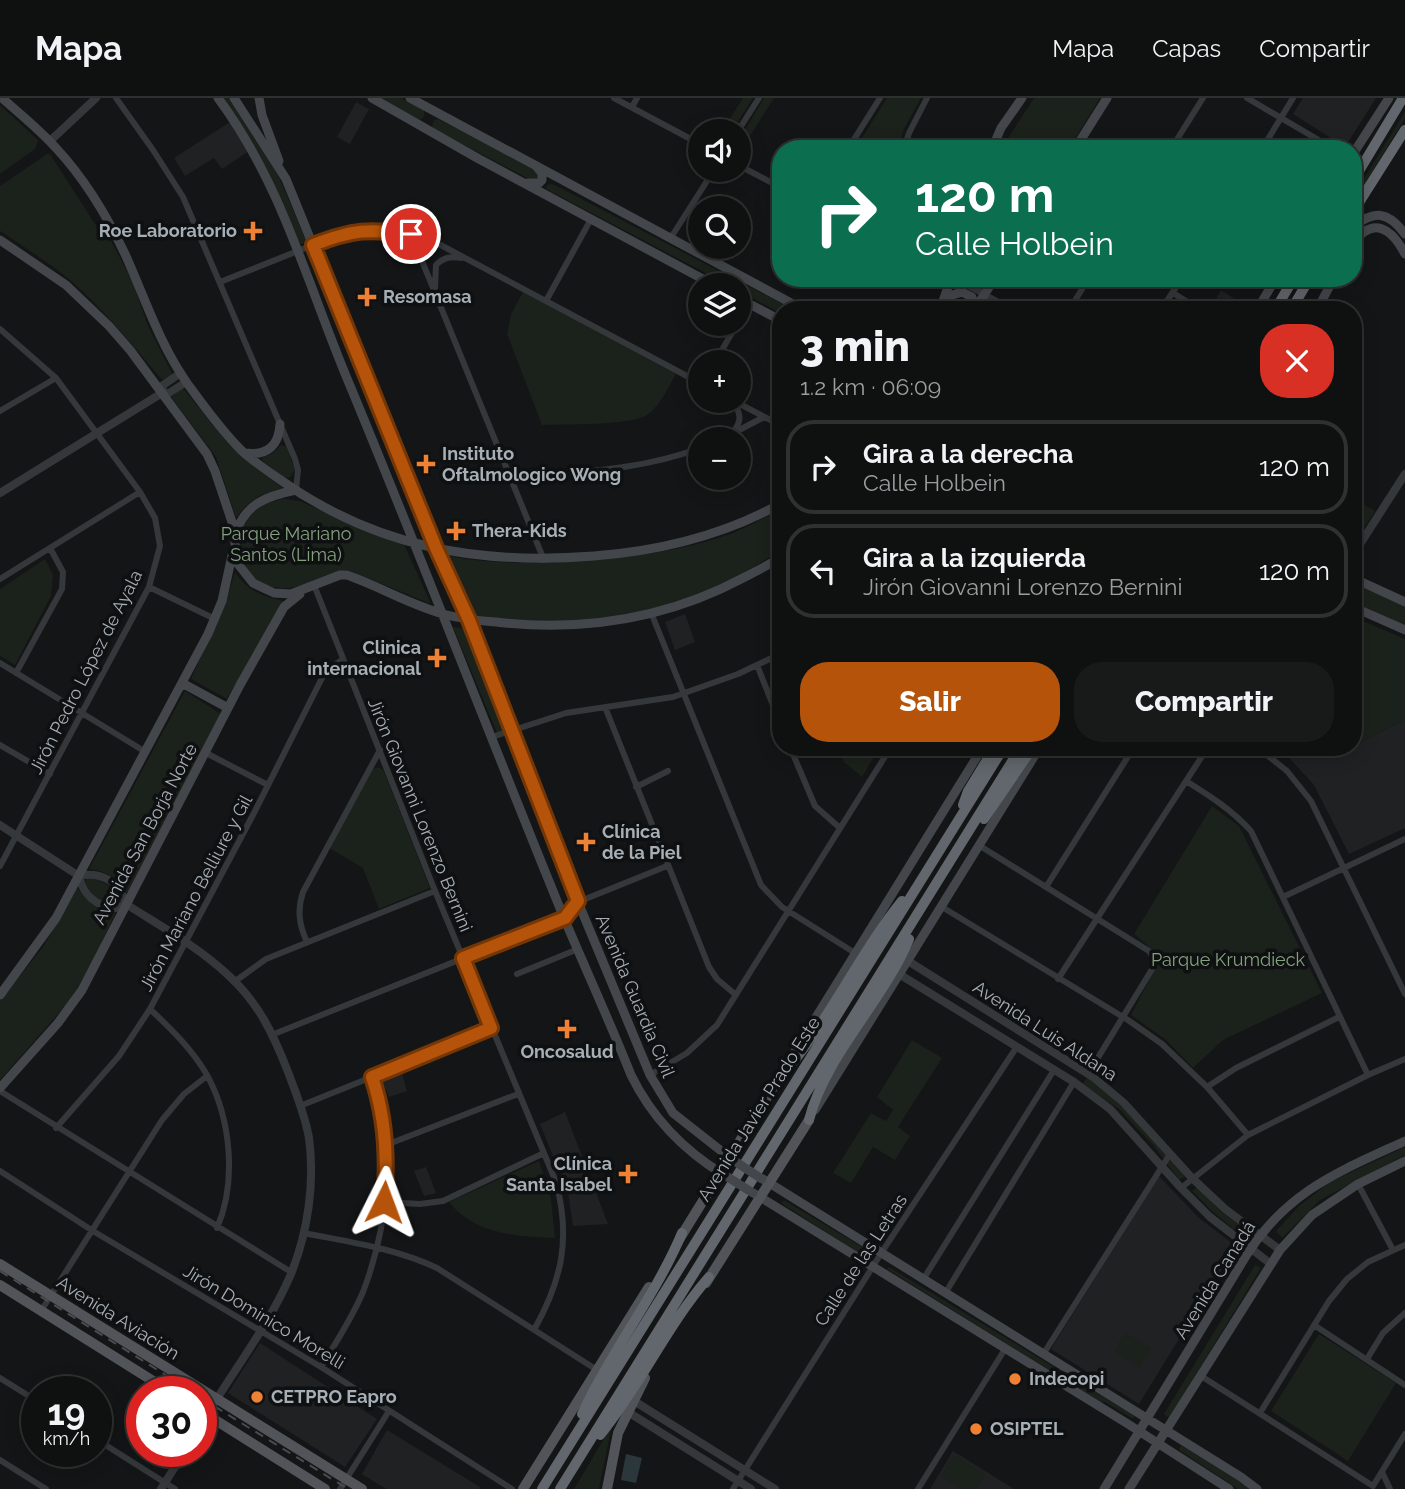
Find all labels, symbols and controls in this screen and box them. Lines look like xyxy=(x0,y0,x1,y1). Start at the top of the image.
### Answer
text: Mapa xyxy=(35,29,122,68)
text: Mapa xyxy=(1052,34,1114,63)
text: Capas xyxy=(1152,34,1221,63)
text: Compartir xyxy=(1259,34,1370,63)
map controls xyxy=(688,119,751,490)
button: sound xyxy=(688,119,751,182)
text: 120 m xyxy=(915,166,1054,223)
icon: right xyxy=(800,168,891,259)
button: search xyxy=(688,196,751,259)
pin xyxy=(381,204,441,264)
icon: arrive xyxy=(392,215,430,253)
place label: Roe Laboratorio xyxy=(99,220,237,241)
marker: Roe Laboratorio xyxy=(243,221,263,241)
text: Calle Holbein xyxy=(915,225,1114,262)
button: layers xyxy=(688,273,751,336)
place label: Resomasa xyxy=(383,286,472,307)
marker: Resomasa xyxy=(357,287,377,307)
text: 3 min xyxy=(800,322,910,371)
button: close xyxy=(1260,324,1334,398)
button: + xyxy=(688,350,751,413)
text: 1.2 km · 06:09 xyxy=(800,373,941,400)
button: − xyxy=(688,427,751,490)
text: Gira a la derecha xyxy=(863,439,1073,469)
place label: Instituto Oftalmologico Wong xyxy=(442,443,621,485)
icon: right xyxy=(804,448,842,486)
text: 120 m xyxy=(1259,452,1330,482)
marker: Instituto Oftalmologico Wong xyxy=(416,454,436,474)
text: Calle Holbein xyxy=(863,469,1006,496)
place label: Thera-Kids xyxy=(472,520,567,541)
marker: Thera-Kids xyxy=(446,521,466,541)
park label: Parque Mariano Santos (Lima) xyxy=(221,523,352,565)
text: Gira a la izquierda xyxy=(863,543,1086,573)
icon: left xyxy=(804,552,842,590)
text: 120 m xyxy=(1259,556,1330,586)
street label: Jirón Pedro López de Ayala xyxy=(25,566,146,777)
text: Jirón Giovanni Lorenzo Bernini xyxy=(863,573,1182,600)
place label: Clinica internacional xyxy=(307,637,421,679)
marker: Clinica internacional xyxy=(427,648,447,668)
button: Salir xyxy=(800,662,1060,742)
button: Compartir xyxy=(1074,662,1334,742)
street label: Jirón Giovanni Lorenzo Bernini xyxy=(364,695,477,935)
street label: Avenida San Borja Norte xyxy=(88,739,201,928)
street label: Jirón Mariano Belliure y Gil xyxy=(135,791,256,994)
place label: Clínica de la Piel xyxy=(602,821,682,863)
marker: Clínica de la Piel xyxy=(576,832,596,852)
street label: Avenida Guardia Civil xyxy=(592,911,679,1081)
park label: Parque Krumdieck xyxy=(1151,949,1306,970)
street label: Avenida Luis Aldana xyxy=(969,976,1121,1085)
street label: Avenida Javier Prado Este xyxy=(693,1012,824,1205)
marker: Oncosalud xyxy=(557,1019,577,1039)
place label: Oncosalud xyxy=(520,1041,614,1062)
place label: Clínica Santa Isabel xyxy=(506,1153,612,1195)
marker: Clínica Santa Isabel xyxy=(618,1164,638,1184)
position arrow xyxy=(347,1165,421,1239)
street label: Calle de las Letras xyxy=(810,1190,911,1330)
street label: Avenida Canadá xyxy=(1170,1217,1259,1343)
street label: Jirón Dominico Morelli xyxy=(180,1260,349,1373)
street label: Avenida Aviación xyxy=(53,1271,184,1364)
place label: Indecopi xyxy=(1029,1368,1104,1389)
marker: Indecopi xyxy=(1007,1371,1023,1387)
speed limit sign: 30 xyxy=(126,1376,217,1467)
place label: CETPRO Eapro xyxy=(271,1386,397,1407)
marker: CETPRO Eapro xyxy=(249,1389,265,1405)
text: 19 xyxy=(48,1392,85,1433)
place label: OSIPTEL xyxy=(990,1418,1064,1439)
marker: OSIPTEL xyxy=(968,1421,984,1437)
text: km/h xyxy=(43,1428,90,1449)

